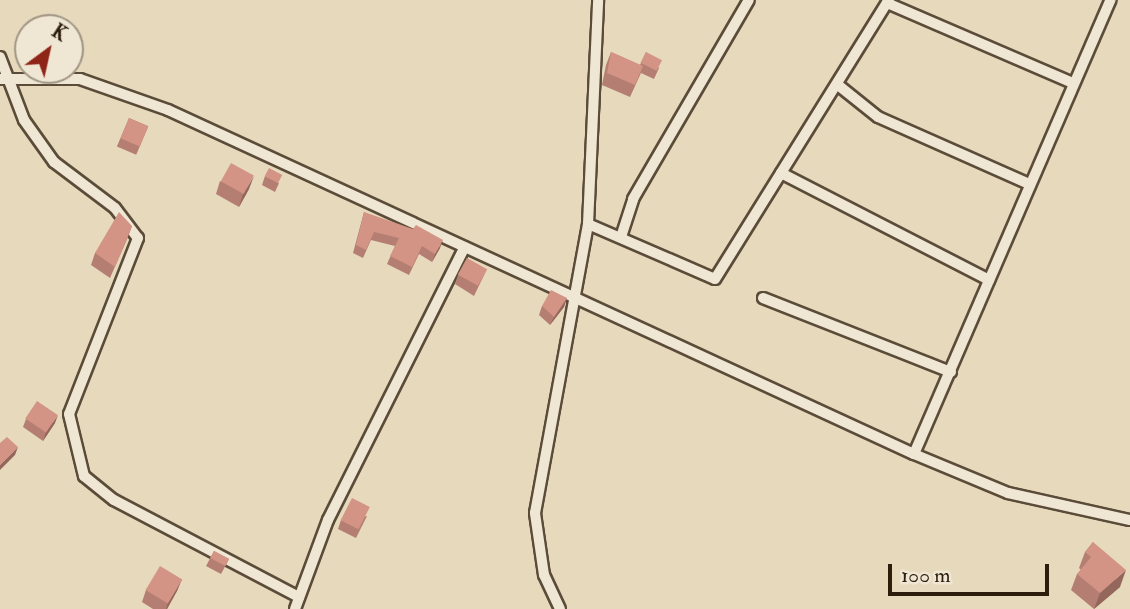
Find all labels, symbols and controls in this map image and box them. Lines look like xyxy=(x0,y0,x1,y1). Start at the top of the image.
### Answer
north arrow xyxy=(14,14,84,84)
text: K xyxy=(47,19,71,47)
scale bar xyxy=(892,550,1053,594)
text: 100 m xyxy=(901,562,951,589)

